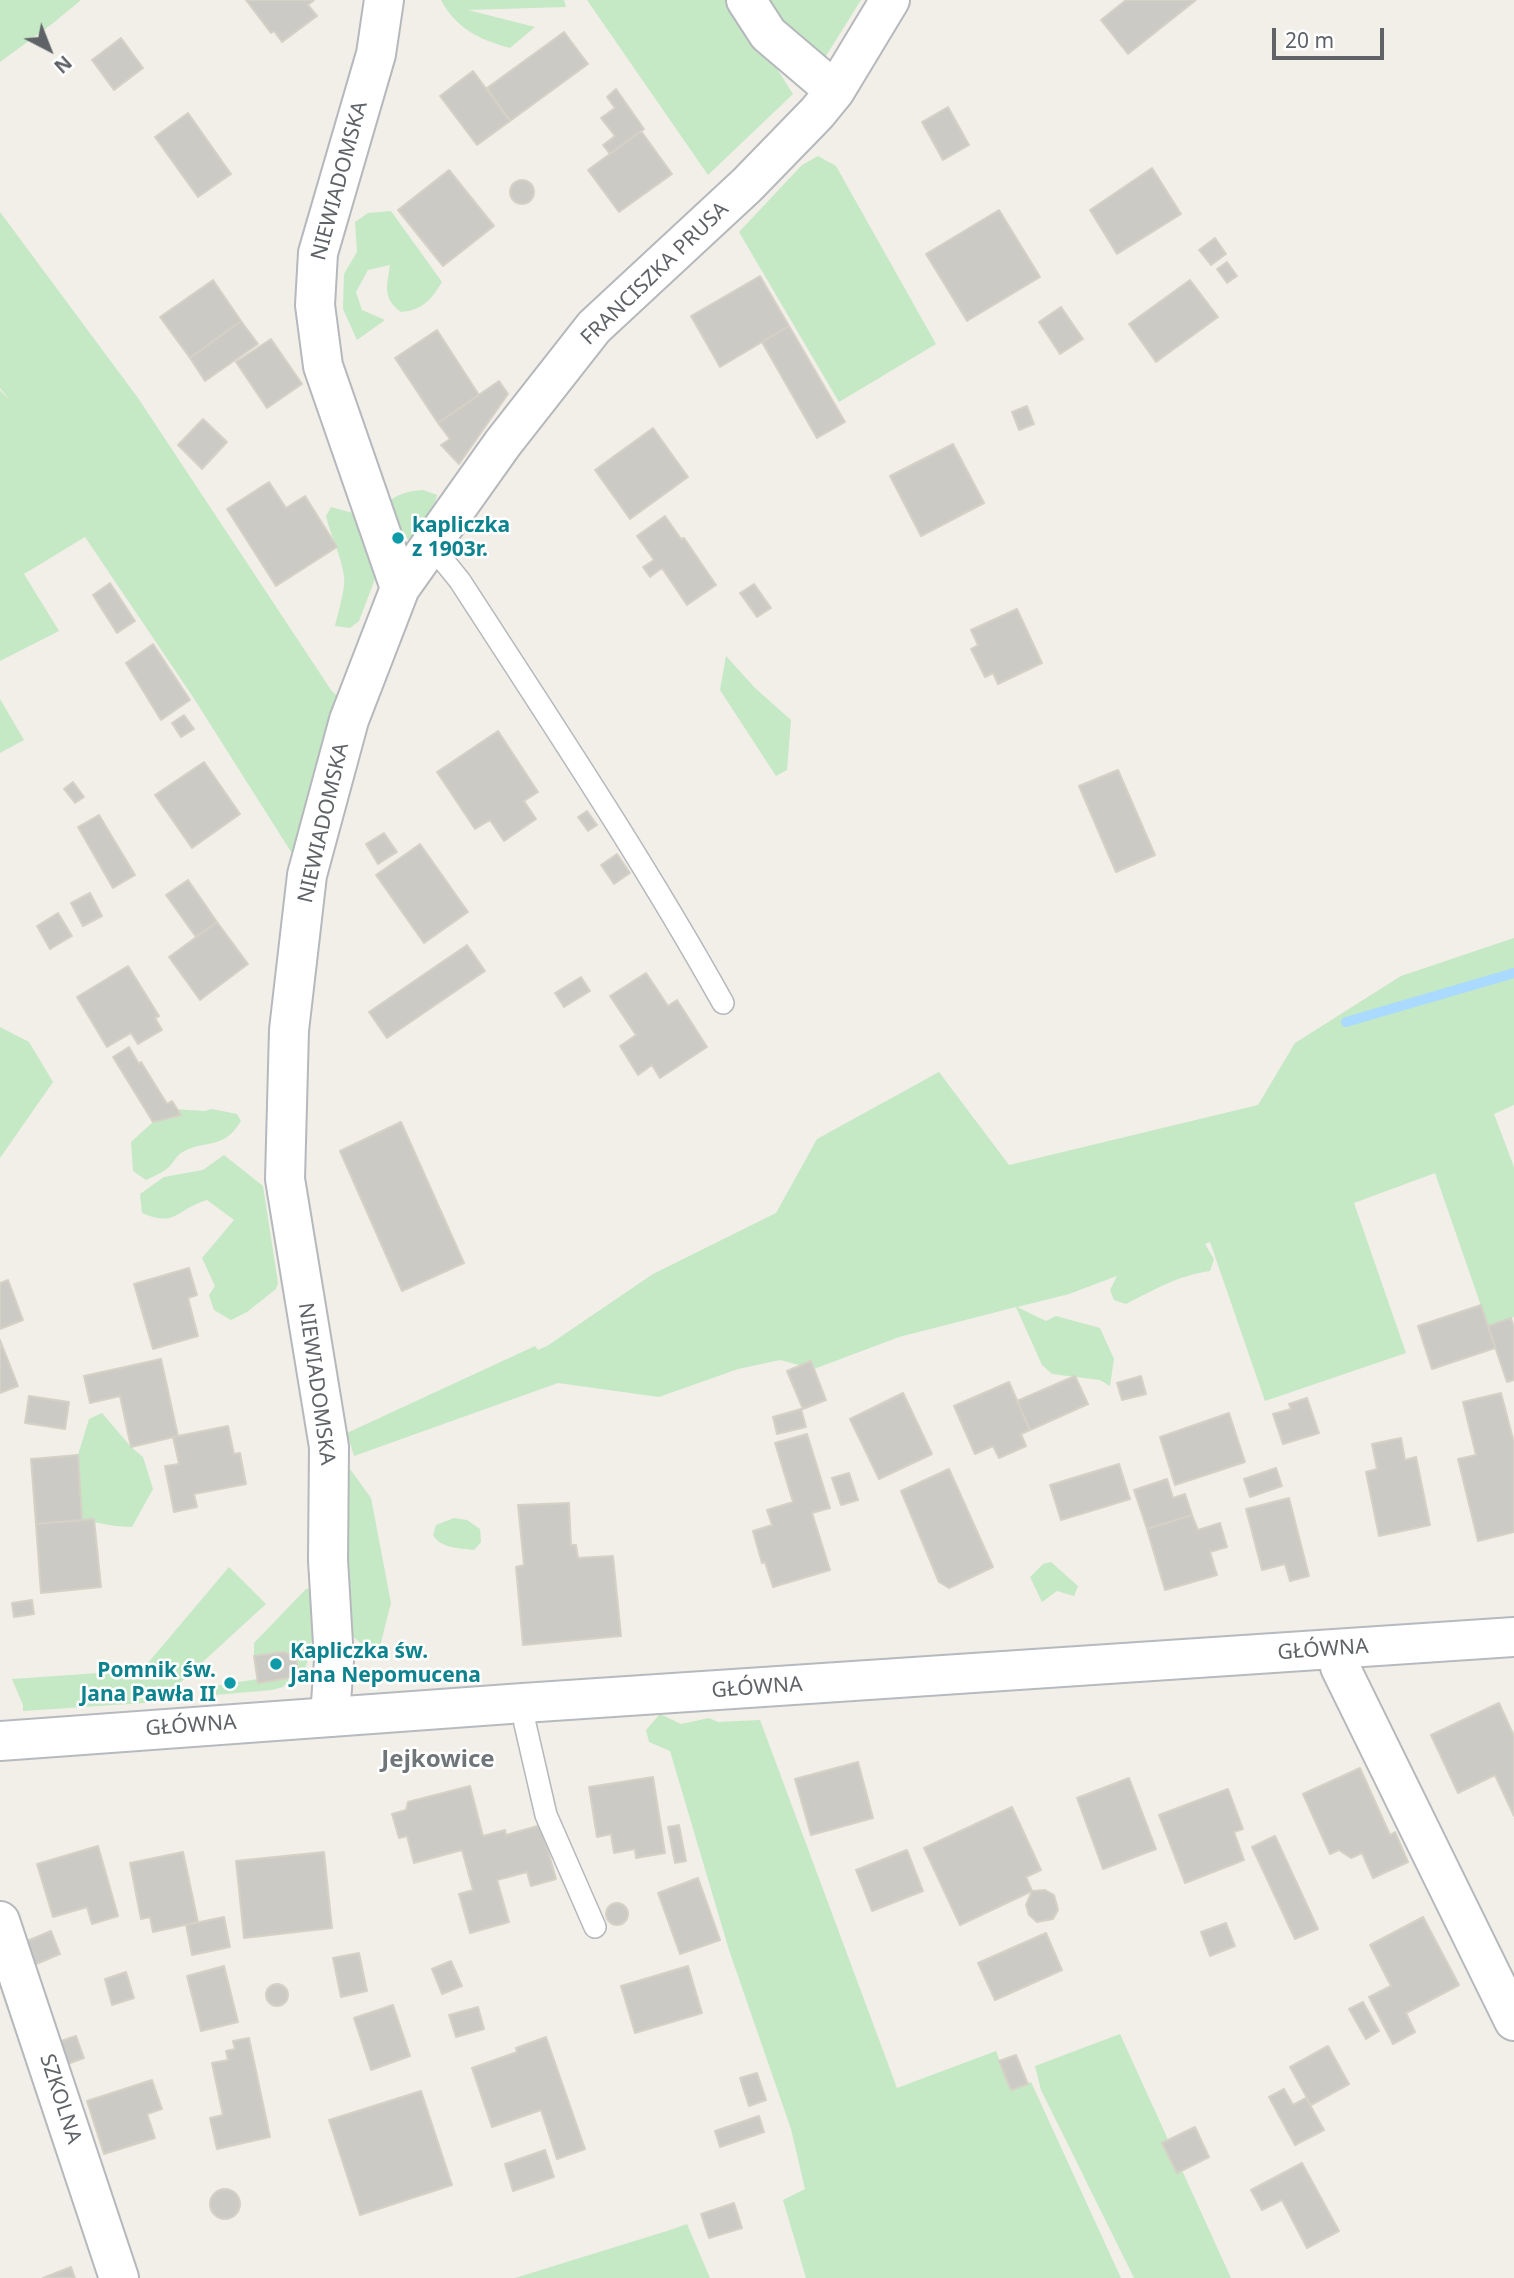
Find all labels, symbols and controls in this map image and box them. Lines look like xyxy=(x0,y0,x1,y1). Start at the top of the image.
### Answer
north arrow xyxy=(14,14,84,84)
scale bar xyxy=(1276,14,1388,58)
text: 20 m xyxy=(1285,26,1334,54)
text: N xyxy=(49,50,77,79)
street label: NIEWIADOMSKA xyxy=(307,99,373,263)
street label: FRANCISZKA PRUSA xyxy=(576,197,734,351)
place label: kapliczka z 1903r. xyxy=(412,513,510,563)
marker: kapliczka z 1903r. xyxy=(390,530,406,546)
street label: NIEWIADOMSKA xyxy=(293,740,355,906)
street label: NIEWIADOMSKA xyxy=(292,1301,340,1467)
street label: GŁÓWNA xyxy=(1277,1634,1369,1666)
place label: Kapliczka św. Jana Nepomucena xyxy=(290,1639,481,1689)
marker: Kapliczka św. Jana Nepomucena xyxy=(268,1656,284,1672)
place label: Pomnik św. Jana Pawła II xyxy=(80,1658,216,1708)
street label: GŁÓWNA xyxy=(711,1672,803,1704)
marker: Pomnik św. Jana Pawła II xyxy=(222,1675,238,1691)
street label: GŁÓWNA xyxy=(145,1710,237,1742)
district label: Jejkowice xyxy=(381,1746,495,1774)
street label: SZKOLNA xyxy=(34,2051,86,2147)

